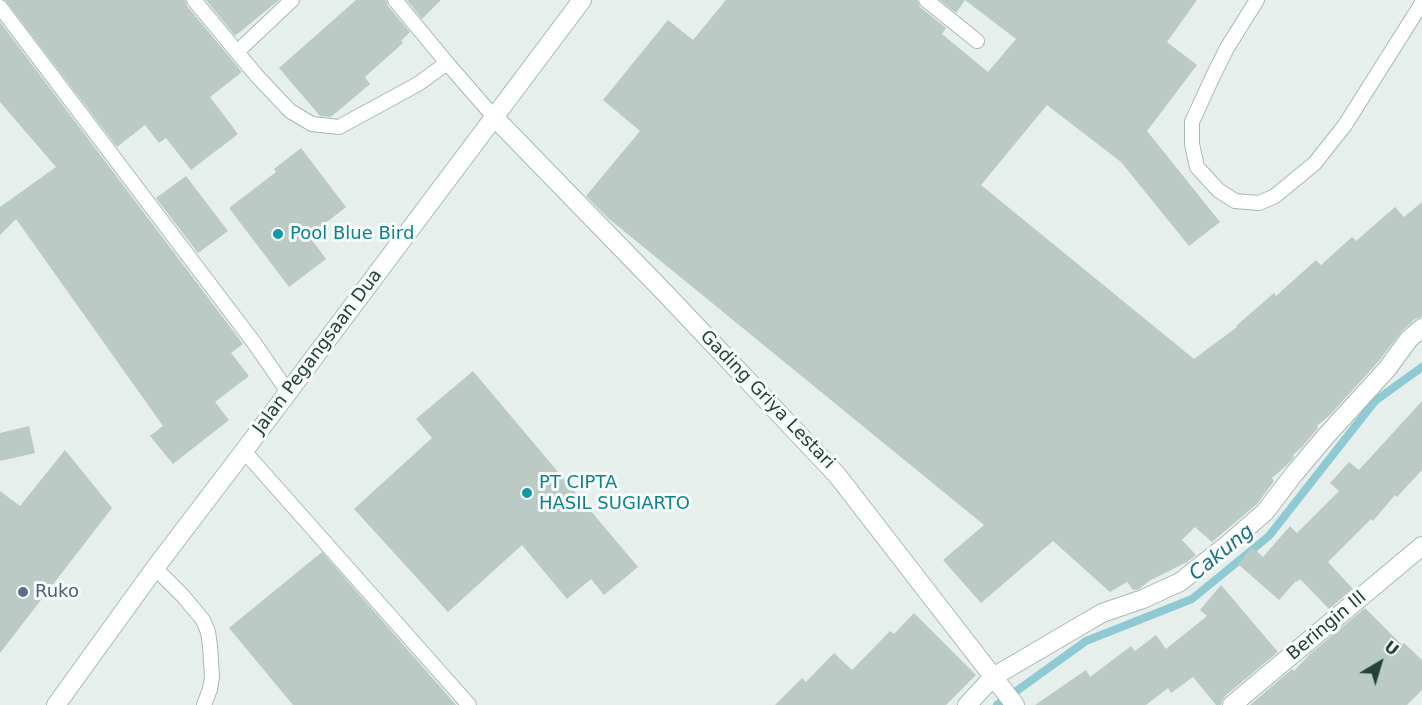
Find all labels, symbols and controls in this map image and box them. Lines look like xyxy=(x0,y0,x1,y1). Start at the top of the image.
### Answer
place label: Pool Blue Bird xyxy=(290,223,414,245)
marker: Pool Blue Bird xyxy=(271,227,285,241)
street label: Jalan Pegangsaan Dua xyxy=(249,265,387,439)
street label: Gading Griya Lestari xyxy=(695,326,839,474)
place label: PT CIPTA HASIL SUGIARTO xyxy=(539,472,690,514)
marker: PT CIPTA HASIL SUGIARTO xyxy=(520,486,534,500)
water label: Cakung xyxy=(1185,520,1259,586)
place label: Ruko xyxy=(35,581,79,603)
marker: Ruko xyxy=(16,585,30,599)
street label: Beringin III xyxy=(1283,587,1371,665)
north arrow xyxy=(1350,633,1410,693)
text: U xyxy=(1380,637,1402,660)

